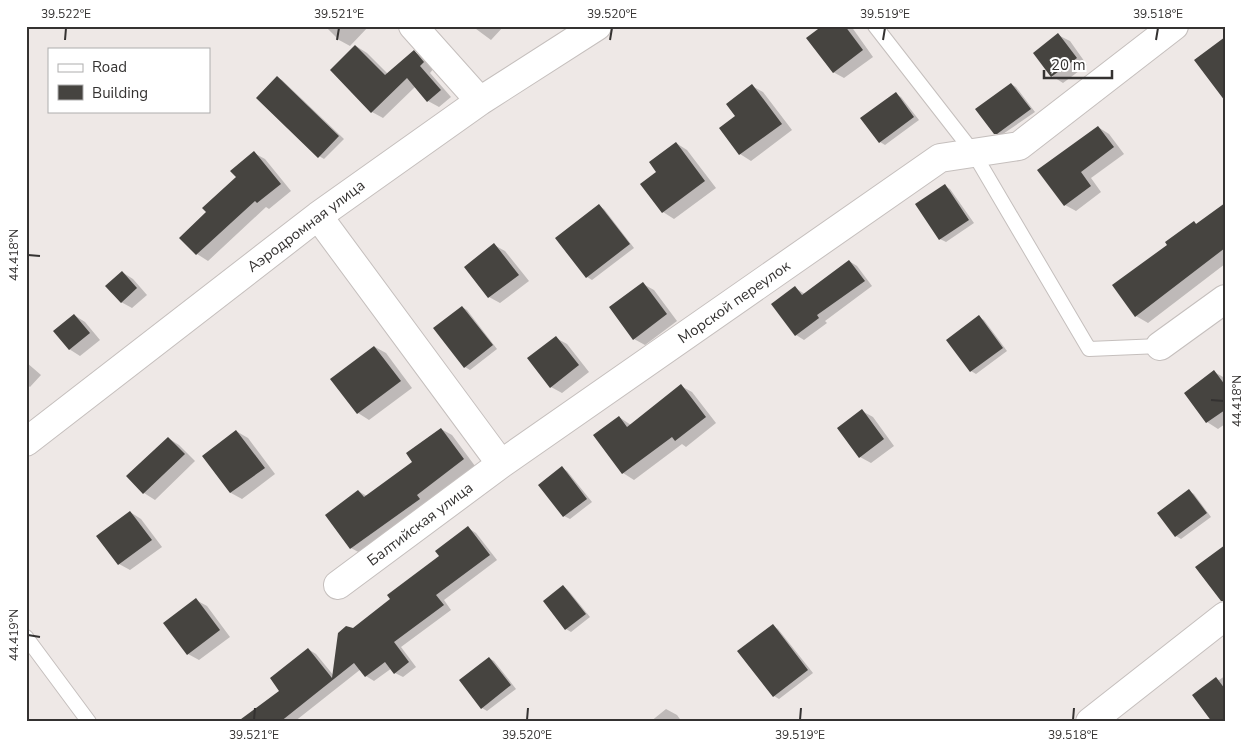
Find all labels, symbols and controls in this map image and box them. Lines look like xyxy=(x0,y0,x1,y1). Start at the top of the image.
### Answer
text: 39.522°E xyxy=(41,6,91,22)
text: 39.521°E xyxy=(314,6,364,22)
text: 39.520°E xyxy=(587,6,637,22)
text: 39.519°E xyxy=(860,6,910,22)
text: 39.518°E xyxy=(1133,6,1183,22)
legend xyxy=(48,48,210,112)
scale bar xyxy=(1044,48,1111,80)
text: 20 m xyxy=(1051,55,1086,75)
text: Road xyxy=(92,57,127,77)
text: Building xyxy=(92,83,148,103)
street label: Аэродромная улица xyxy=(243,175,369,277)
text: 44.418°N xyxy=(6,229,22,281)
street label: Морской переулок xyxy=(674,256,794,348)
text: 44.418°N xyxy=(1229,375,1245,427)
street label: Балтийская улица xyxy=(363,478,477,570)
text: 44.419°N xyxy=(6,609,22,661)
text: 39.521°E xyxy=(229,727,279,743)
text: 39.520°E xyxy=(502,727,552,743)
text: 39.519°E xyxy=(775,727,825,743)
text: 39.518°E xyxy=(1048,727,1098,743)

